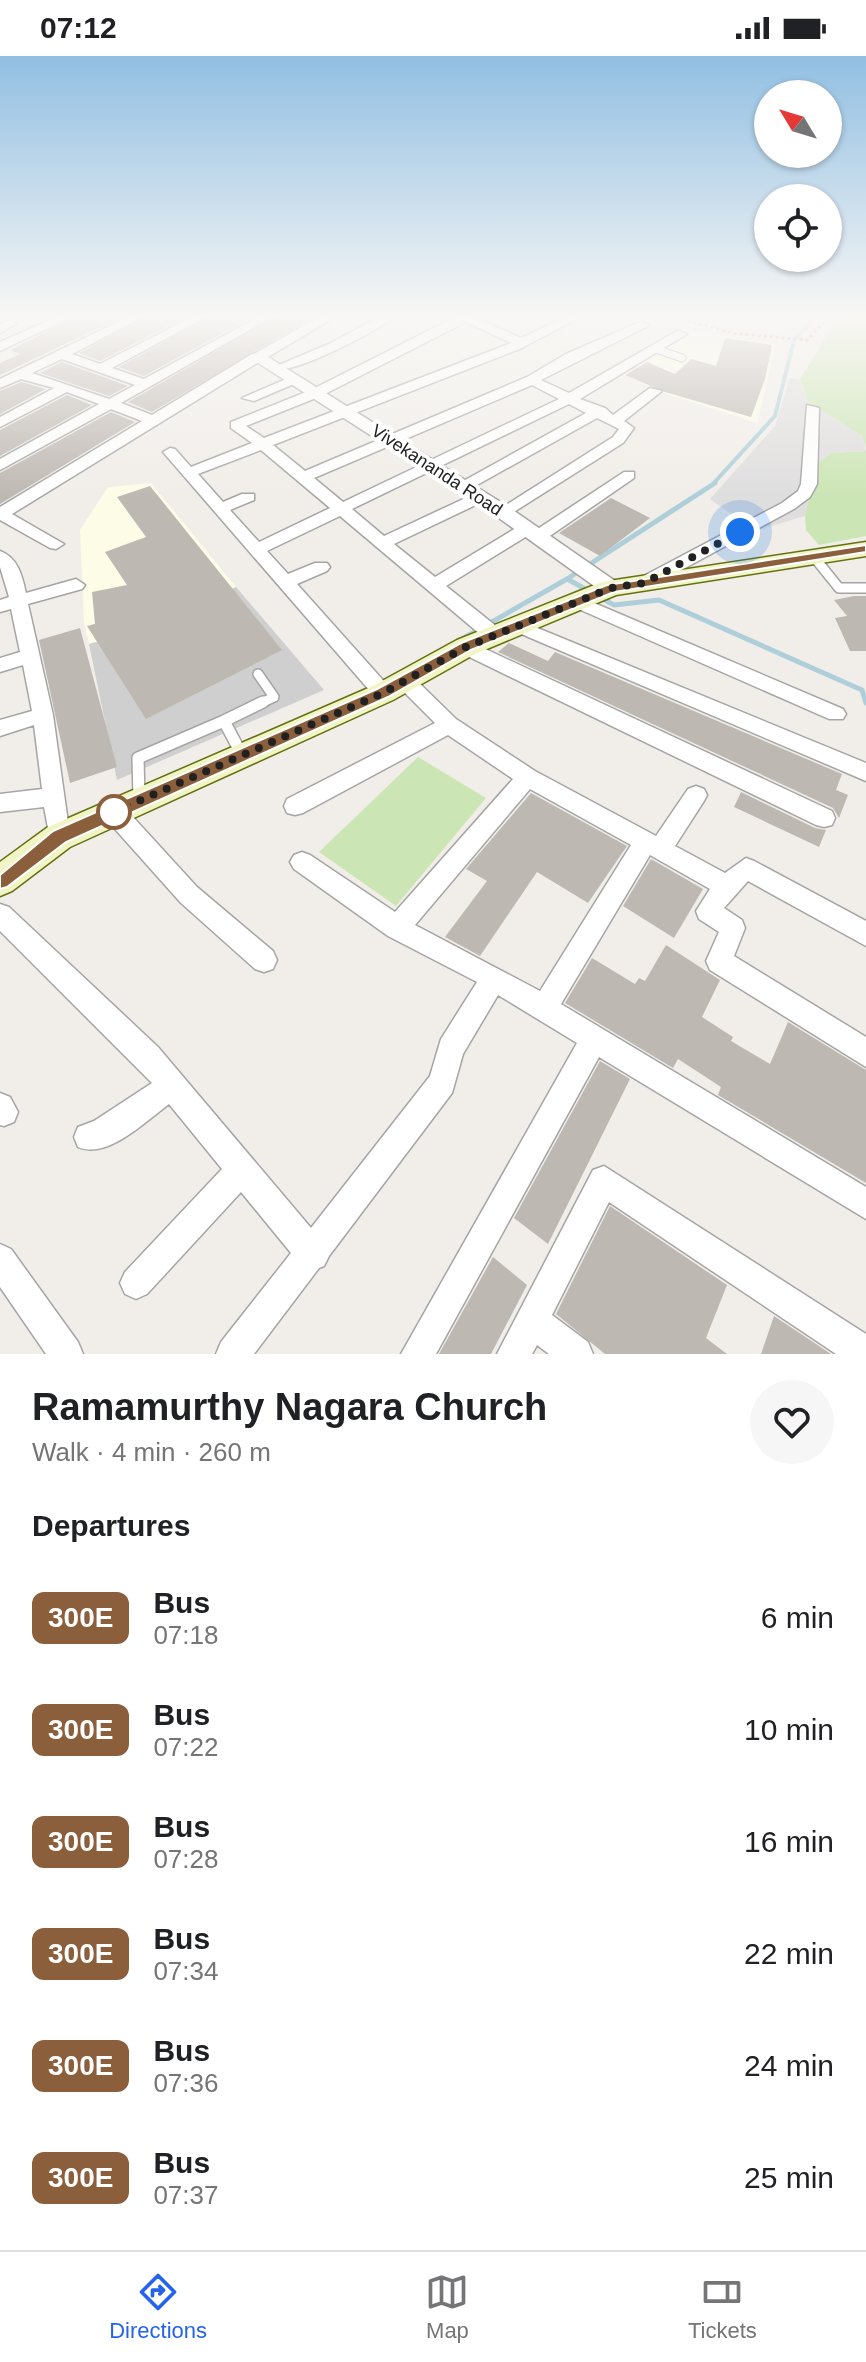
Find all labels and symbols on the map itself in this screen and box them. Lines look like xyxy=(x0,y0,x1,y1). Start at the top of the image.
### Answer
north arrow xyxy=(754,80,842,168)
street label: Vivekananda Road xyxy=(368,420,506,520)
your location xyxy=(720,512,760,552)
unlabelled marker xyxy=(97,795,131,829)

